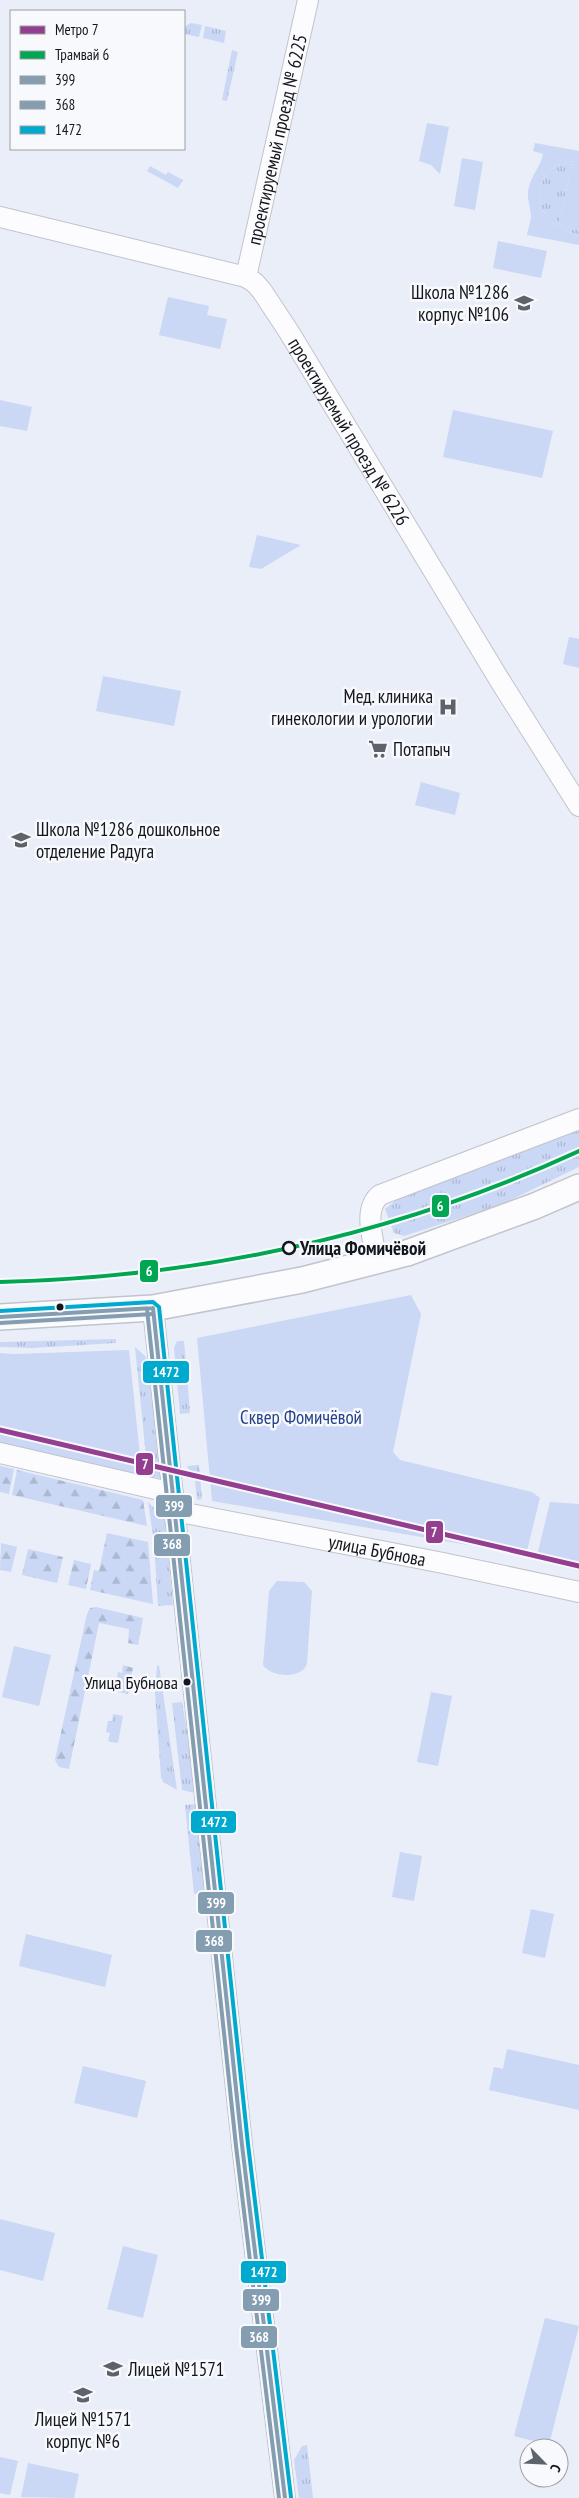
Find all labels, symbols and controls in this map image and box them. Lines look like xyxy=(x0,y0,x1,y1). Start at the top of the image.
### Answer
legend xyxy=(10,10,185,150)
text: Метро 7 xyxy=(55,20,99,39)
street label: проектируемый проезд № 6225 xyxy=(242,32,312,247)
text: Трамвай 6 xyxy=(55,45,110,64)
text: 399 xyxy=(55,70,75,89)
text: 368 xyxy=(55,95,75,114)
text: 1472 xyxy=(55,120,82,139)
place label: Школа №1286 корпус №106 xyxy=(411,280,509,326)
school or university icon: Школа №1286 корпус №106 xyxy=(513,292,535,314)
street label: проектируемый проезд № 6226 xyxy=(283,333,415,530)
place label: Мед. клиника гинекологии и урологии xyxy=(271,684,433,730)
hospital icon: Мед. клиника гинекологии и урологии xyxy=(437,696,459,718)
place label: Потапыч xyxy=(393,737,451,761)
supermarket icon: Потапыч xyxy=(367,738,389,760)
place label: Школа №1286 дошкольное отделение Радуга xyxy=(36,817,221,863)
school or university icon: Школа №1286 дошкольное отделение Радуга xyxy=(10,829,32,851)
line badge: 6 xyxy=(431,1194,450,1218)
text: 6 xyxy=(437,1197,444,1215)
place label: Улица Фомичёвой xyxy=(299,1236,426,1260)
marker: Улица Фомичёвой xyxy=(282,1241,296,1255)
line badge: 6 xyxy=(139,1259,159,1283)
text: 6 xyxy=(146,1262,153,1280)
unlabelled marker xyxy=(55,1302,65,1312)
line badge: 1472 xyxy=(142,1360,190,1384)
text: 1472 xyxy=(153,1363,179,1381)
park label: Сквер Фомичёвой xyxy=(240,1405,362,1429)
line badge: 7 xyxy=(135,1452,154,1476)
text: 7 xyxy=(142,1455,149,1473)
line badge: 399 xyxy=(155,1494,193,1518)
text: 399 xyxy=(164,1497,184,1515)
line badge: 7 xyxy=(425,1520,444,1544)
text: 7 xyxy=(431,1523,438,1541)
street label: улица Бубнова xyxy=(327,1529,428,1571)
line badge: 368 xyxy=(153,1533,191,1557)
text: 368 xyxy=(162,1535,182,1553)
place label: Улица Бубнова xyxy=(84,1671,178,1694)
marker: Улица Бубнова xyxy=(182,1677,192,1687)
line badge: 1472 xyxy=(190,1810,237,1834)
text: 1472 xyxy=(201,1813,227,1831)
line badge: 399 xyxy=(197,1891,235,1915)
text: 399 xyxy=(206,1894,226,1912)
line badge: 368 xyxy=(195,1929,233,1953)
text: 368 xyxy=(204,1932,224,1950)
line badge: 1472 xyxy=(240,2260,287,2284)
text: 1472 xyxy=(251,2263,277,2281)
line badge: 399 xyxy=(242,2288,280,2312)
text: 399 xyxy=(251,2291,271,2309)
line badge: 368 xyxy=(240,2325,278,2349)
text: 368 xyxy=(249,2328,269,2346)
place label: Лицей №1571 xyxy=(127,2357,224,2381)
school or university icon: Лицей №1571 xyxy=(102,2358,124,2380)
school or university icon: Лицей №1571 корпус №6 xyxy=(72,2384,94,2406)
place label: Лицей №1571 корпус №6 xyxy=(34,2407,131,2453)
north arrow xyxy=(519,2438,569,2488)
text: С xyxy=(546,2462,565,2475)

